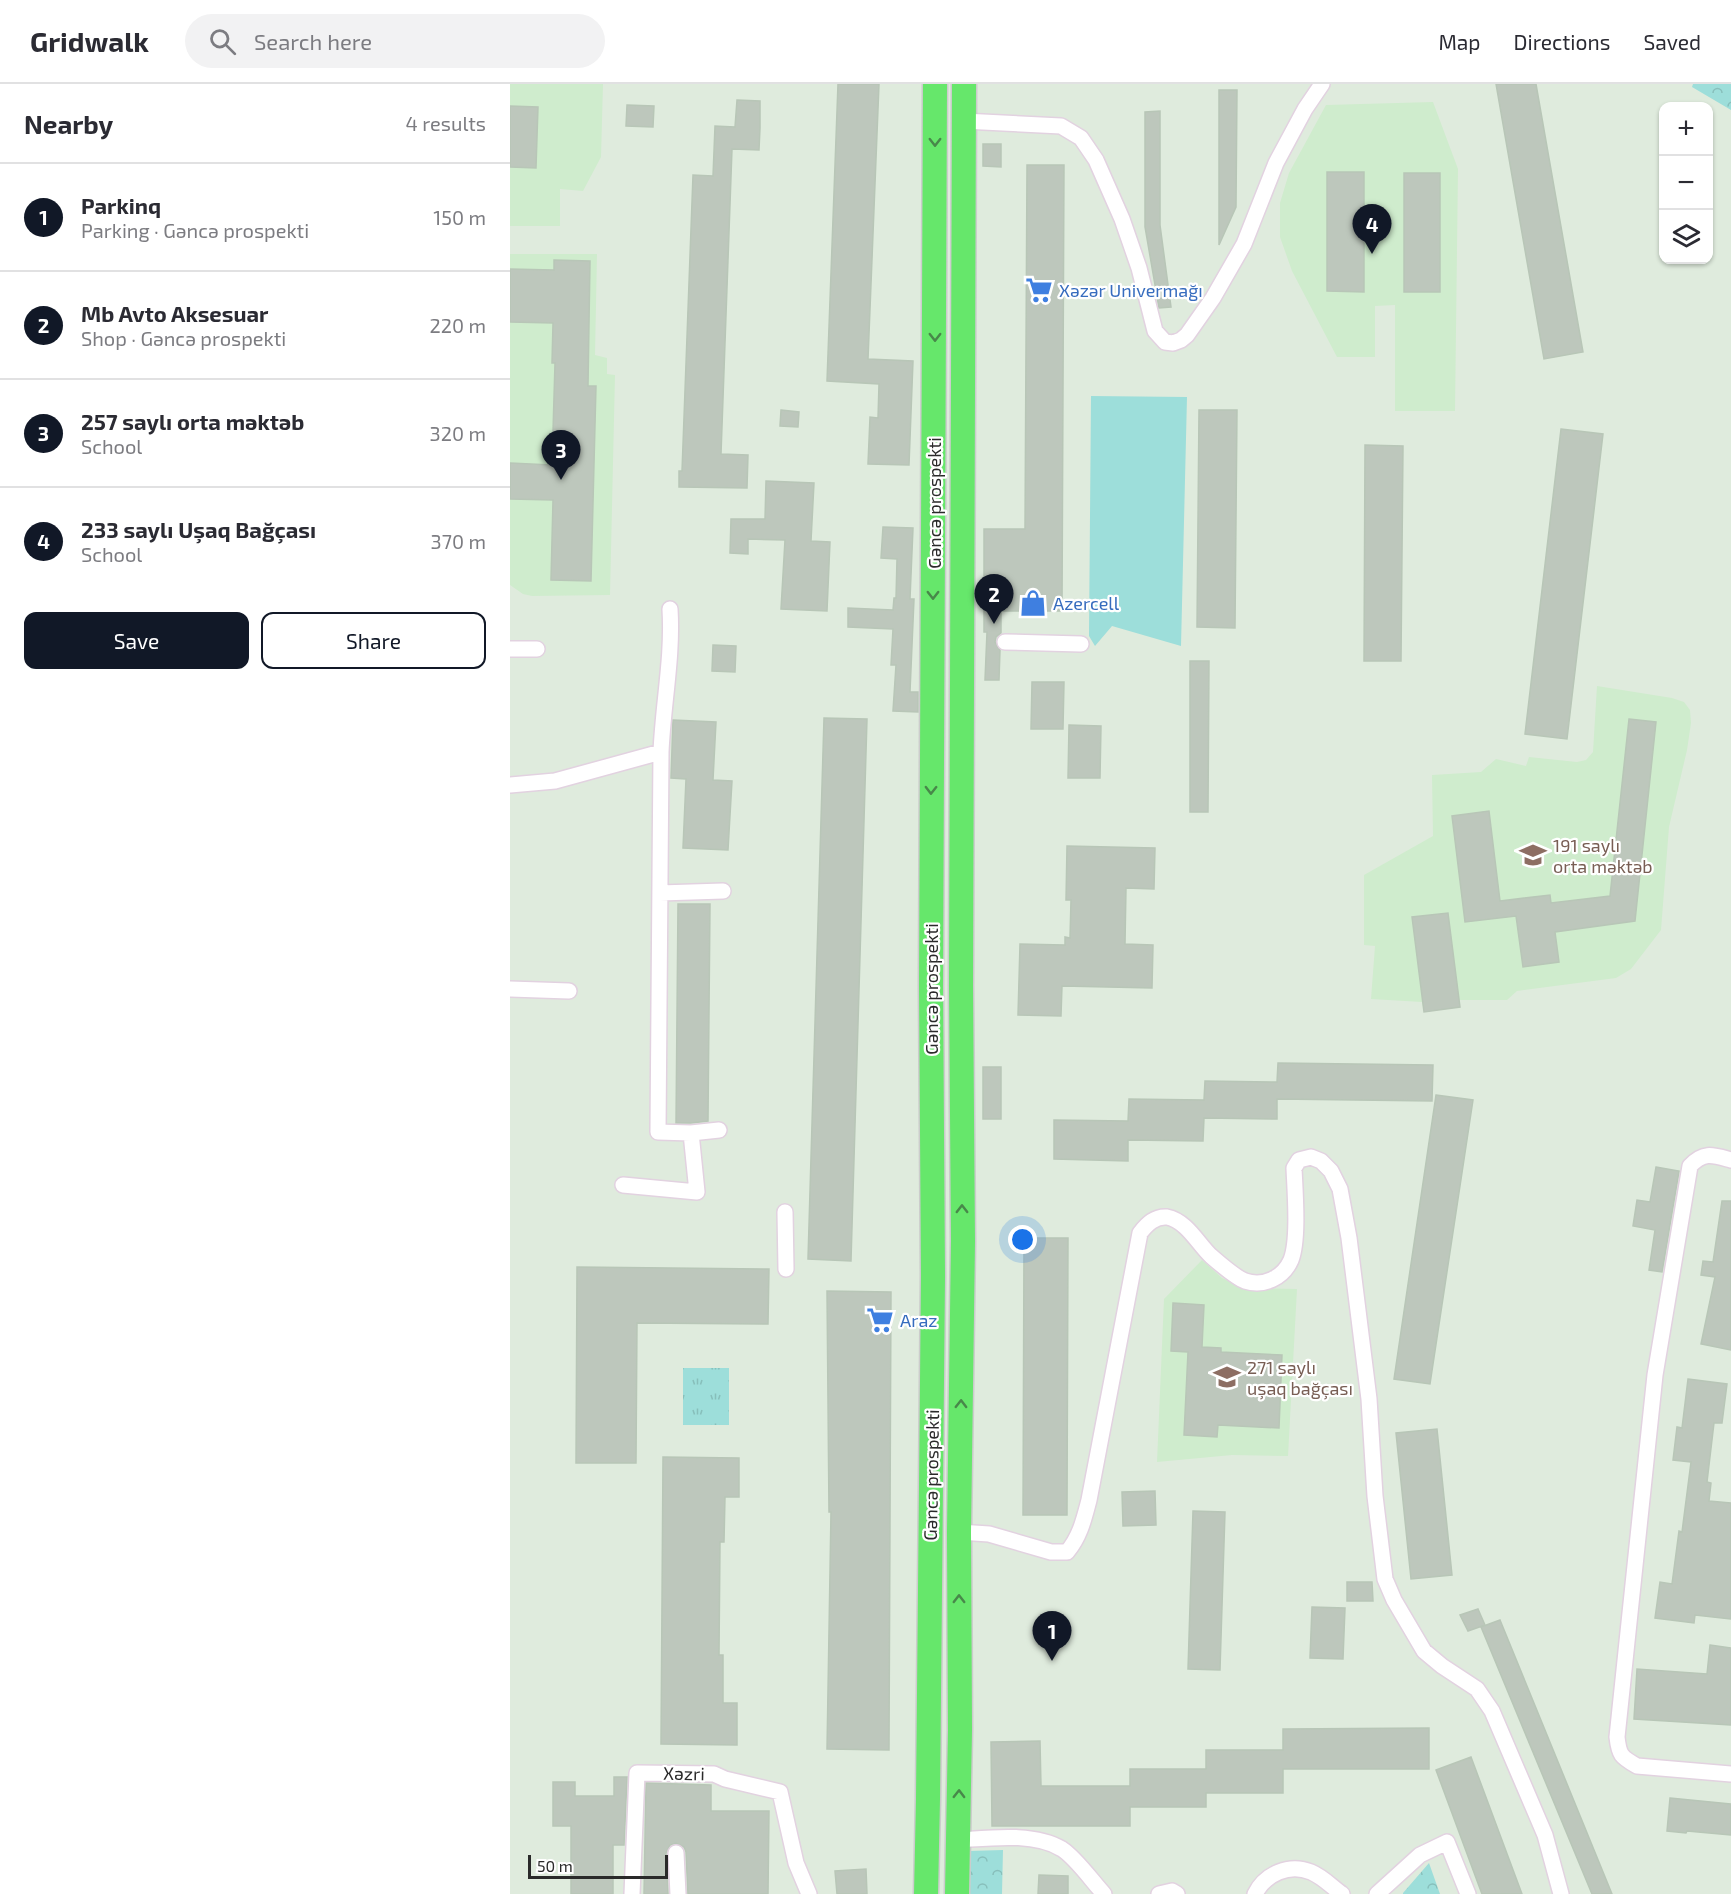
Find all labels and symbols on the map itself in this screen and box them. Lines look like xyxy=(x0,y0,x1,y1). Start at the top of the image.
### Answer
one-way arrow xyxy=(929,138,941,147)
pin: 4 xyxy=(1352,204,1392,254)
supermarket icon: Xəzər Univermağı xyxy=(1024,275,1054,305)
place label: Xəzər Univermağı xyxy=(1059,279,1203,301)
one-way arrow xyxy=(929,333,941,342)
pin: 3 xyxy=(542,430,580,480)
street label: Gəncə prospekti xyxy=(923,437,945,569)
pin: 2 xyxy=(974,574,1014,624)
shop icon: Azercell xyxy=(1018,588,1048,618)
one-way arrow xyxy=(927,591,939,600)
place label: Azercell xyxy=(1053,592,1120,614)
one-way arrow xyxy=(925,786,937,795)
place label: 191 saylı orta məktəb xyxy=(1553,834,1653,877)
school or university icon: 191 saylı orta məktəb xyxy=(1518,840,1548,870)
street label: Gəncə prospekti xyxy=(920,923,942,1055)
one-way arrow xyxy=(956,1204,969,1213)
your location xyxy=(1008,1225,1037,1254)
supermarket icon: Araz xyxy=(865,1305,895,1335)
place label: Araz xyxy=(900,1309,937,1331)
place label: 271 saylı uşaq bağçası xyxy=(1247,1356,1353,1400)
school or university icon: 271 saylı uşaq bağçası xyxy=(1212,1362,1242,1392)
one-way arrow xyxy=(955,1399,967,1408)
street label: Gəncə prospekti xyxy=(919,1409,943,1541)
one-way arrow xyxy=(953,1594,966,1603)
pin: 1 xyxy=(1032,1612,1072,1661)
street label: Xəzri xyxy=(663,1762,705,1784)
one-way arrow xyxy=(953,1789,965,1798)
scale bar xyxy=(528,1852,668,1880)

